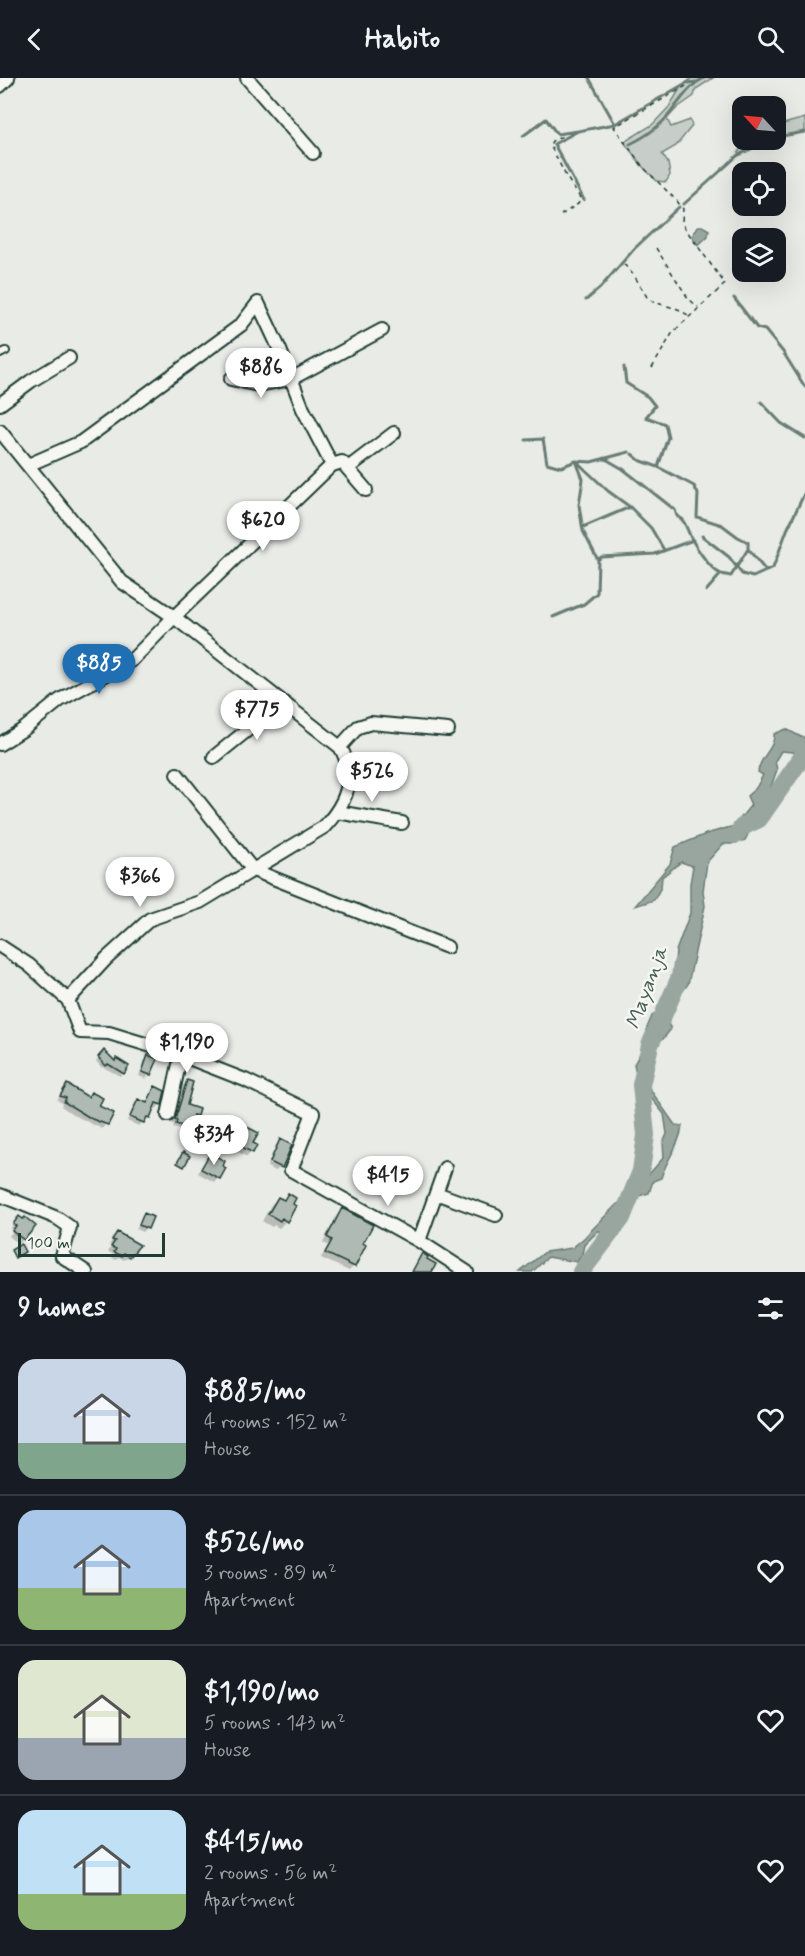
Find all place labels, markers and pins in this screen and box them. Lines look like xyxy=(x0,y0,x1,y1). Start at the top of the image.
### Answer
pin: $886 xyxy=(225,348,297,399)
pin: $620 xyxy=(227,501,299,552)
pin: $885 xyxy=(63,644,135,695)
pin: $775 xyxy=(221,690,293,741)
pin: $526 xyxy=(336,752,408,803)
pin: $366 xyxy=(104,857,176,908)
pin: $1,190 xyxy=(138,1023,236,1074)
pin: $334 xyxy=(178,1115,250,1166)
pin: $415 xyxy=(352,1156,424,1207)

